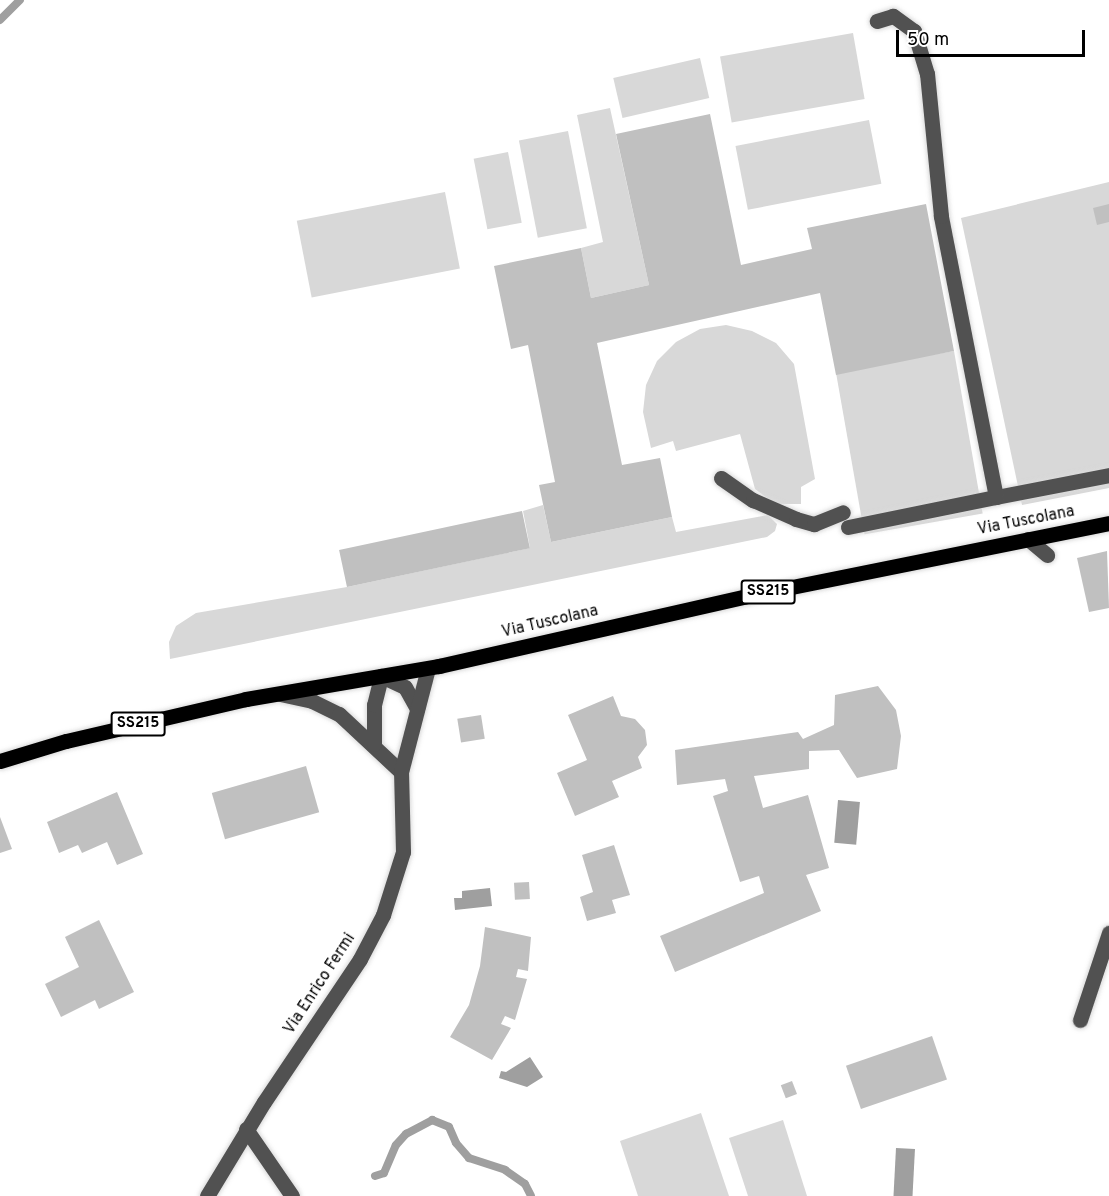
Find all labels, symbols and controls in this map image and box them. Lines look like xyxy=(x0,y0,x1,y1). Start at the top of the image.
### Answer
scale bar xyxy=(899,18,1088,56)
text: 50 m xyxy=(907,29,949,52)
street label: Via Tuscolana xyxy=(976,502,1076,540)
road number: SS215 xyxy=(740,580,796,604)
street label: Via Tuscolana xyxy=(500,602,600,642)
road number: SS215 xyxy=(110,712,166,736)
street label: Via Enrico Fermi xyxy=(280,930,360,1038)

